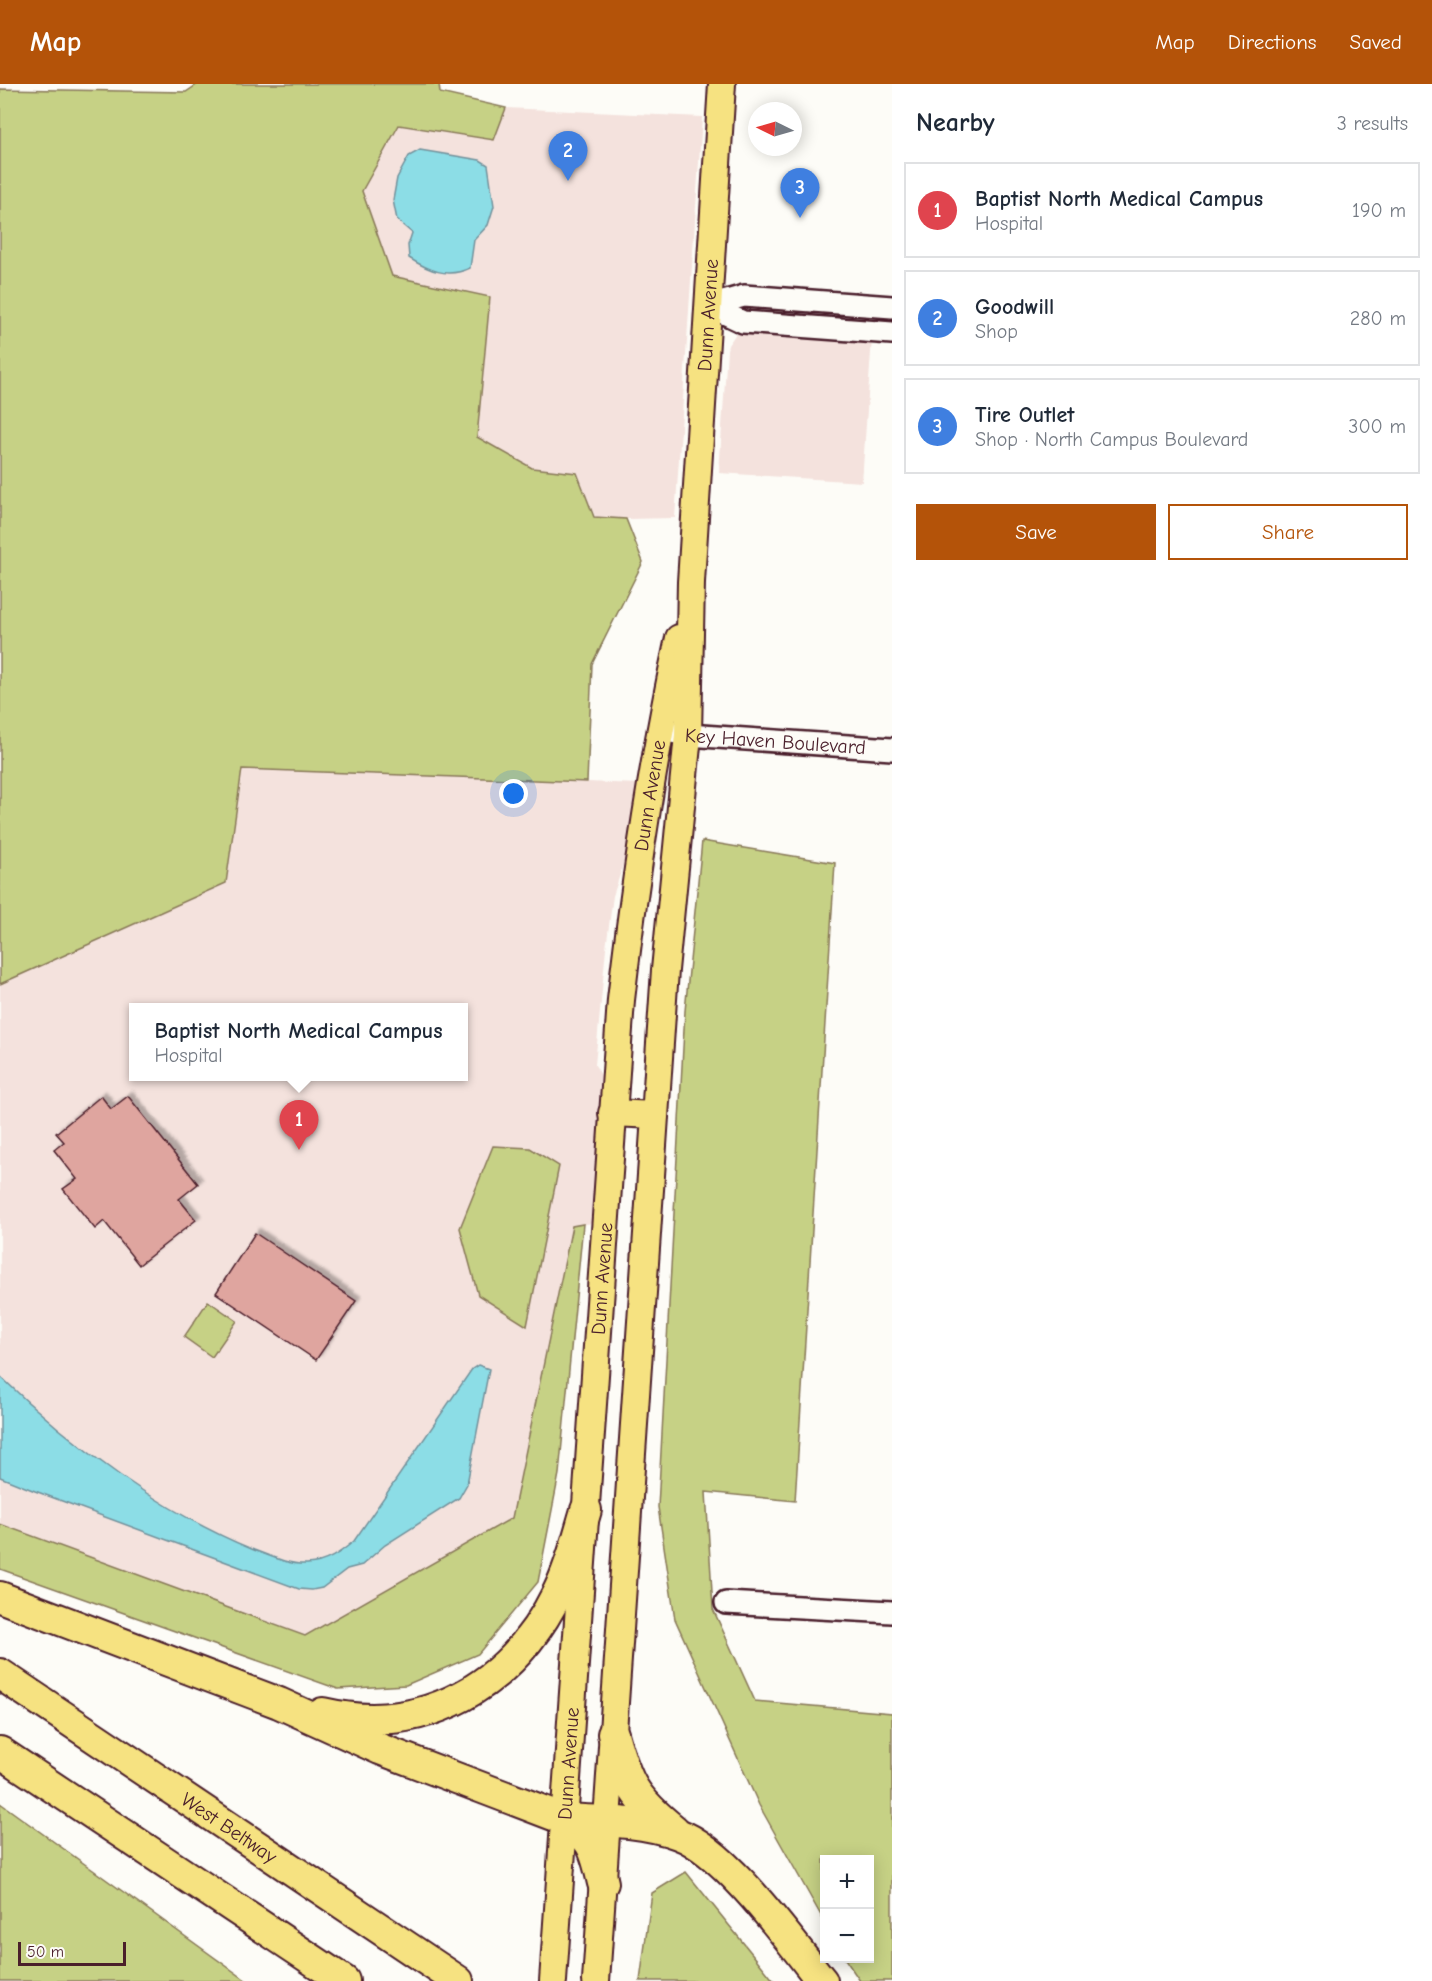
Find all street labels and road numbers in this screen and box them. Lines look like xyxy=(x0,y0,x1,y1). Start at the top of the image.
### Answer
street label: Dunn Avenue xyxy=(693,258,723,372)
street label: Key Haven Boulevard xyxy=(684,723,867,759)
street label: Dunn Avenue xyxy=(629,738,670,853)
street label: Dunn Avenue xyxy=(586,1222,617,1336)
street label: Dunn Avenue xyxy=(553,1707,583,1820)
street label: West Beltway xyxy=(177,1787,281,1868)

